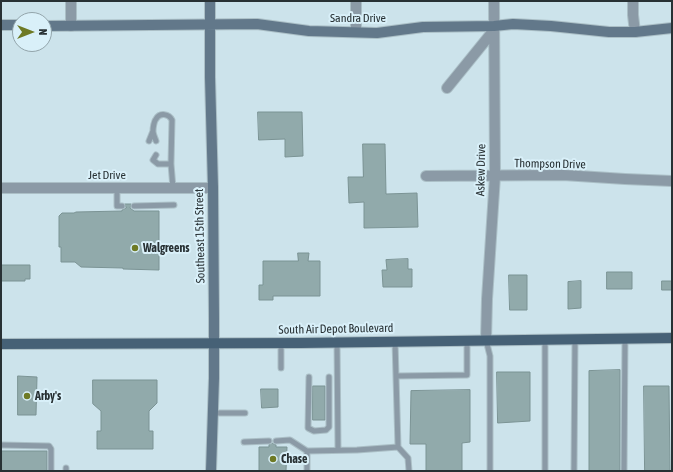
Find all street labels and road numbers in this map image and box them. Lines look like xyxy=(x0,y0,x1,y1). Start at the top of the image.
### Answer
street label: Sandra Drive xyxy=(330,11,386,25)
street label: Askew Drive xyxy=(473,144,489,196)
street label: Thompson Drive xyxy=(514,156,586,172)
street label: Jet Drive xyxy=(88,168,126,182)
street label: Southeast 15th Street xyxy=(192,189,208,283)
street label: South Air Depot Boulevard xyxy=(278,321,394,337)

